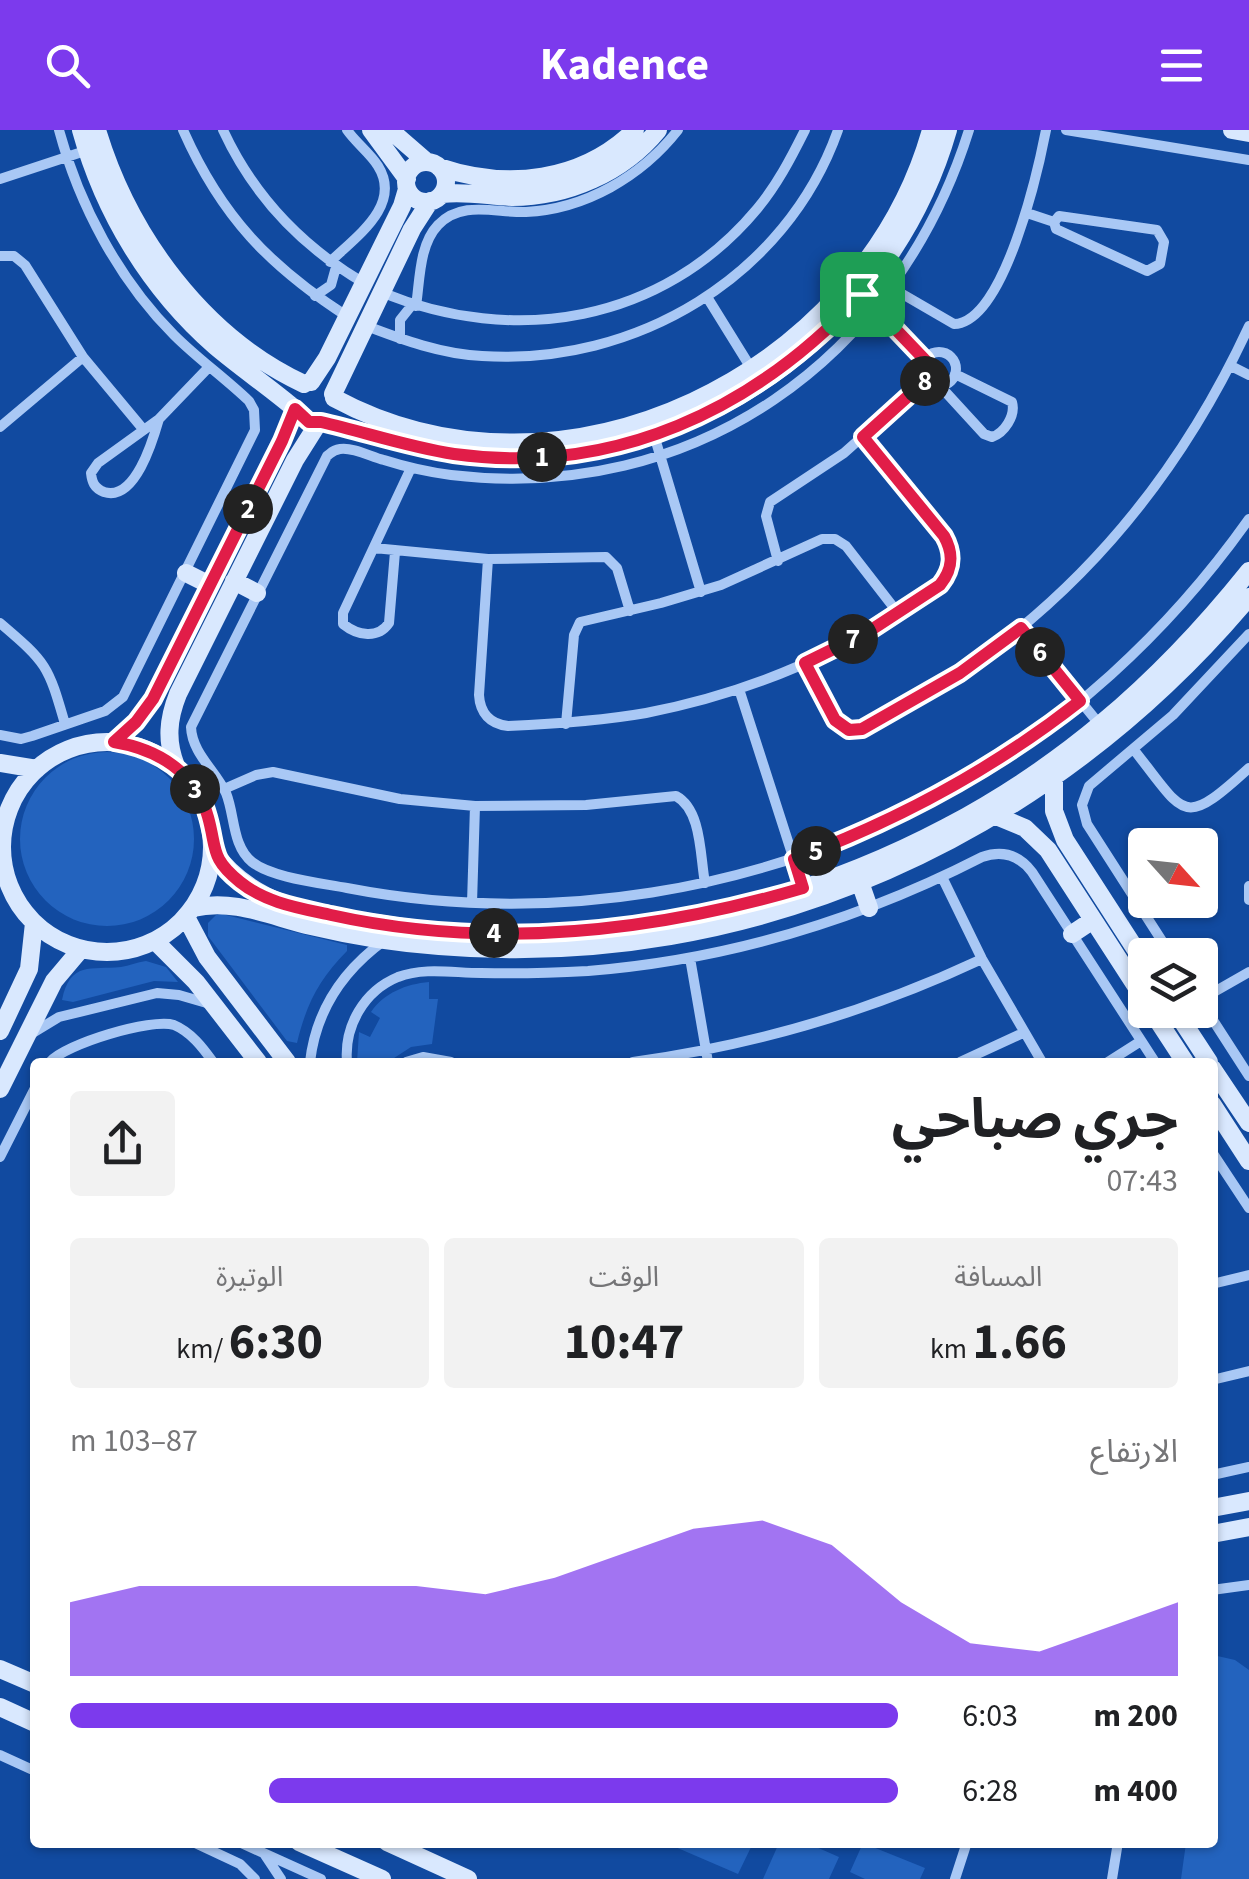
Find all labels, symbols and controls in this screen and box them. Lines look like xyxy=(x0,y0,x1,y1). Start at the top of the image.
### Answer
text: Kadence xyxy=(540,33,709,97)
icon: search xyxy=(40,38,95,93)
icon: menu xyxy=(1154,38,1209,93)
pin xyxy=(820,252,905,337)
icon: arrive xyxy=(835,267,890,322)
pin: 8 xyxy=(900,356,950,406)
text: 8 xyxy=(918,361,932,401)
pin: 1 xyxy=(517,432,567,482)
text: 1 xyxy=(535,437,549,477)
pin: 2 xyxy=(223,484,273,534)
text: 2 xyxy=(241,489,255,529)
pin: 7 xyxy=(828,614,878,664)
text: 7 xyxy=(846,619,860,659)
pin: 6 xyxy=(1015,627,1065,677)
text: 6 xyxy=(1033,632,1047,672)
pin: 3 xyxy=(170,764,220,814)
text: 3 xyxy=(188,769,202,809)
pin: 5 xyxy=(791,826,841,876)
north arrow xyxy=(1128,828,1218,918)
map controls xyxy=(1128,828,1218,1028)
text: 5 xyxy=(809,831,823,871)
pin: 4 xyxy=(469,908,519,958)
text: 4 xyxy=(487,913,501,953)
button: layers xyxy=(1128,938,1218,1028)
text: جري صباحي xyxy=(892,1081,1178,1159)
button: share xyxy=(70,1091,175,1196)
text: 07:43 xyxy=(1106,1158,1178,1204)
text: الوتيرة xyxy=(216,1257,283,1297)
text: الوقت xyxy=(589,1257,659,1297)
text: المسافة xyxy=(954,1257,1042,1297)
text: 6:30 xyxy=(229,1307,323,1378)
text: 10:47 xyxy=(564,1307,684,1378)
text: 1.66 xyxy=(973,1307,1067,1378)
text: /km xyxy=(176,1329,229,1369)
text: km xyxy=(930,1329,973,1369)
text: 87–103 m xyxy=(70,1418,198,1464)
text: الارتفاع xyxy=(1090,1429,1178,1475)
text: 6:03 xyxy=(962,1693,1018,1739)
text: 200 m xyxy=(1093,1693,1178,1739)
text: 6:28 xyxy=(962,1768,1018,1814)
text: 400 m xyxy=(1093,1768,1178,1814)

